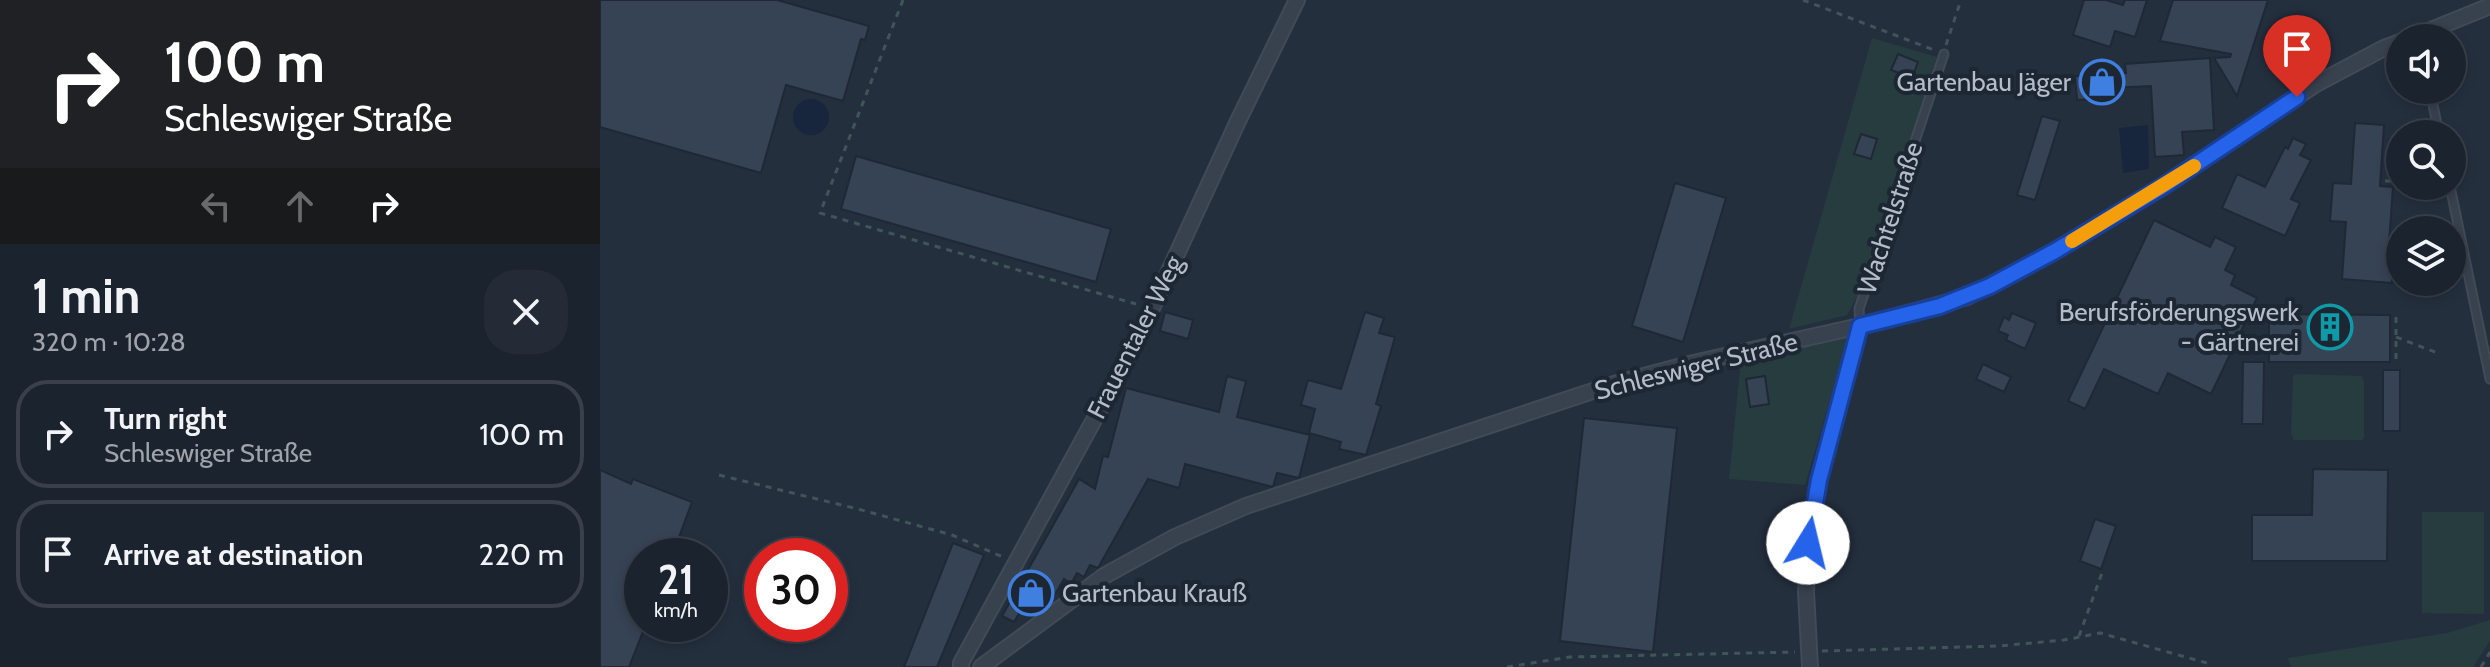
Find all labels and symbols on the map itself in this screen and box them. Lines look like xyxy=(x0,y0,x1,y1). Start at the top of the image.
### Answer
pin xyxy=(2263,15,2331,97)
shop icon: Gartenbau Jäger xyxy=(2078,58,2126,106)
place label: Gartenbau Jäger xyxy=(1897,66,2072,98)
street label: Wachtelstraße xyxy=(1850,138,1930,298)
street label: Frauentaler Weg xyxy=(1080,249,1190,424)
place label: Berufsförderungswerk - Gärtnerei xyxy=(2059,296,2299,358)
building icon: Berufsförderungswerk - Gärtnerei xyxy=(2306,303,2354,351)
street label: Schleswiger Straße xyxy=(1591,325,1801,407)
position arrow xyxy=(1766,501,1850,585)
speed limit sign: 30 xyxy=(744,538,848,642)
shop icon: Gartenbau Krauß xyxy=(1007,569,1055,617)
place label: Gartenbau Krauß xyxy=(1062,577,1247,609)

